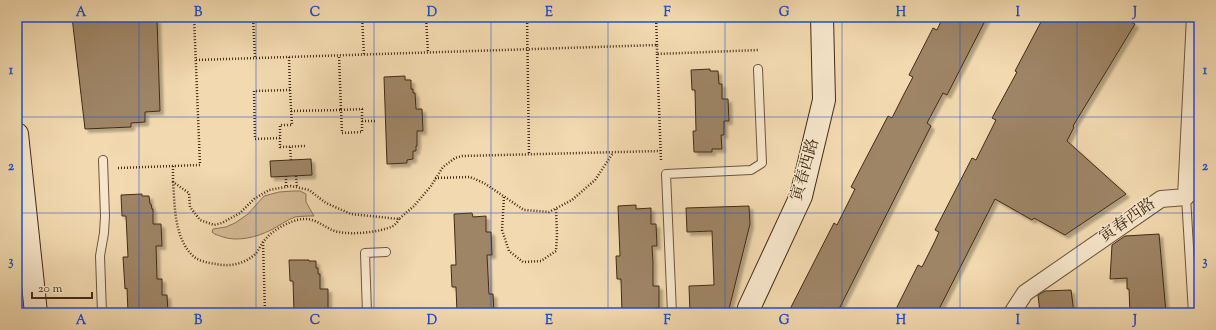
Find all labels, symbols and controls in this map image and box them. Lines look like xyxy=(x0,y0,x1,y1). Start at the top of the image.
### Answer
text: A xyxy=(76,4,87,22)
text: B xyxy=(194,4,203,22)
text: C xyxy=(310,4,320,22)
text: D xyxy=(427,4,437,22)
text: E xyxy=(545,4,553,22)
text: F xyxy=(663,4,671,22)
text: G xyxy=(779,4,790,22)
text: H xyxy=(896,4,907,22)
text: I xyxy=(1016,4,1021,22)
text: J xyxy=(1132,4,1137,22)
text: 1 xyxy=(9,62,14,80)
text: 1 xyxy=(1203,62,1208,80)
street label: 寅春西路 xyxy=(786,136,826,204)
text: 2 xyxy=(8,158,15,176)
text: 2 xyxy=(1202,158,1209,176)
street label: 寅春西路 xyxy=(1095,193,1161,249)
text: 3 xyxy=(8,253,14,271)
text: 3 xyxy=(1202,253,1208,271)
scale bar xyxy=(32,274,92,300)
text: 20 m xyxy=(38,280,63,298)
text: A xyxy=(76,312,87,330)
text: B xyxy=(194,312,203,330)
text: C xyxy=(310,312,320,330)
text: D xyxy=(427,312,437,330)
text: E xyxy=(545,312,553,330)
text: F xyxy=(663,312,671,330)
text: G xyxy=(779,312,790,330)
text: H xyxy=(896,312,907,330)
text: I xyxy=(1016,312,1021,330)
text: J xyxy=(1132,312,1137,330)

